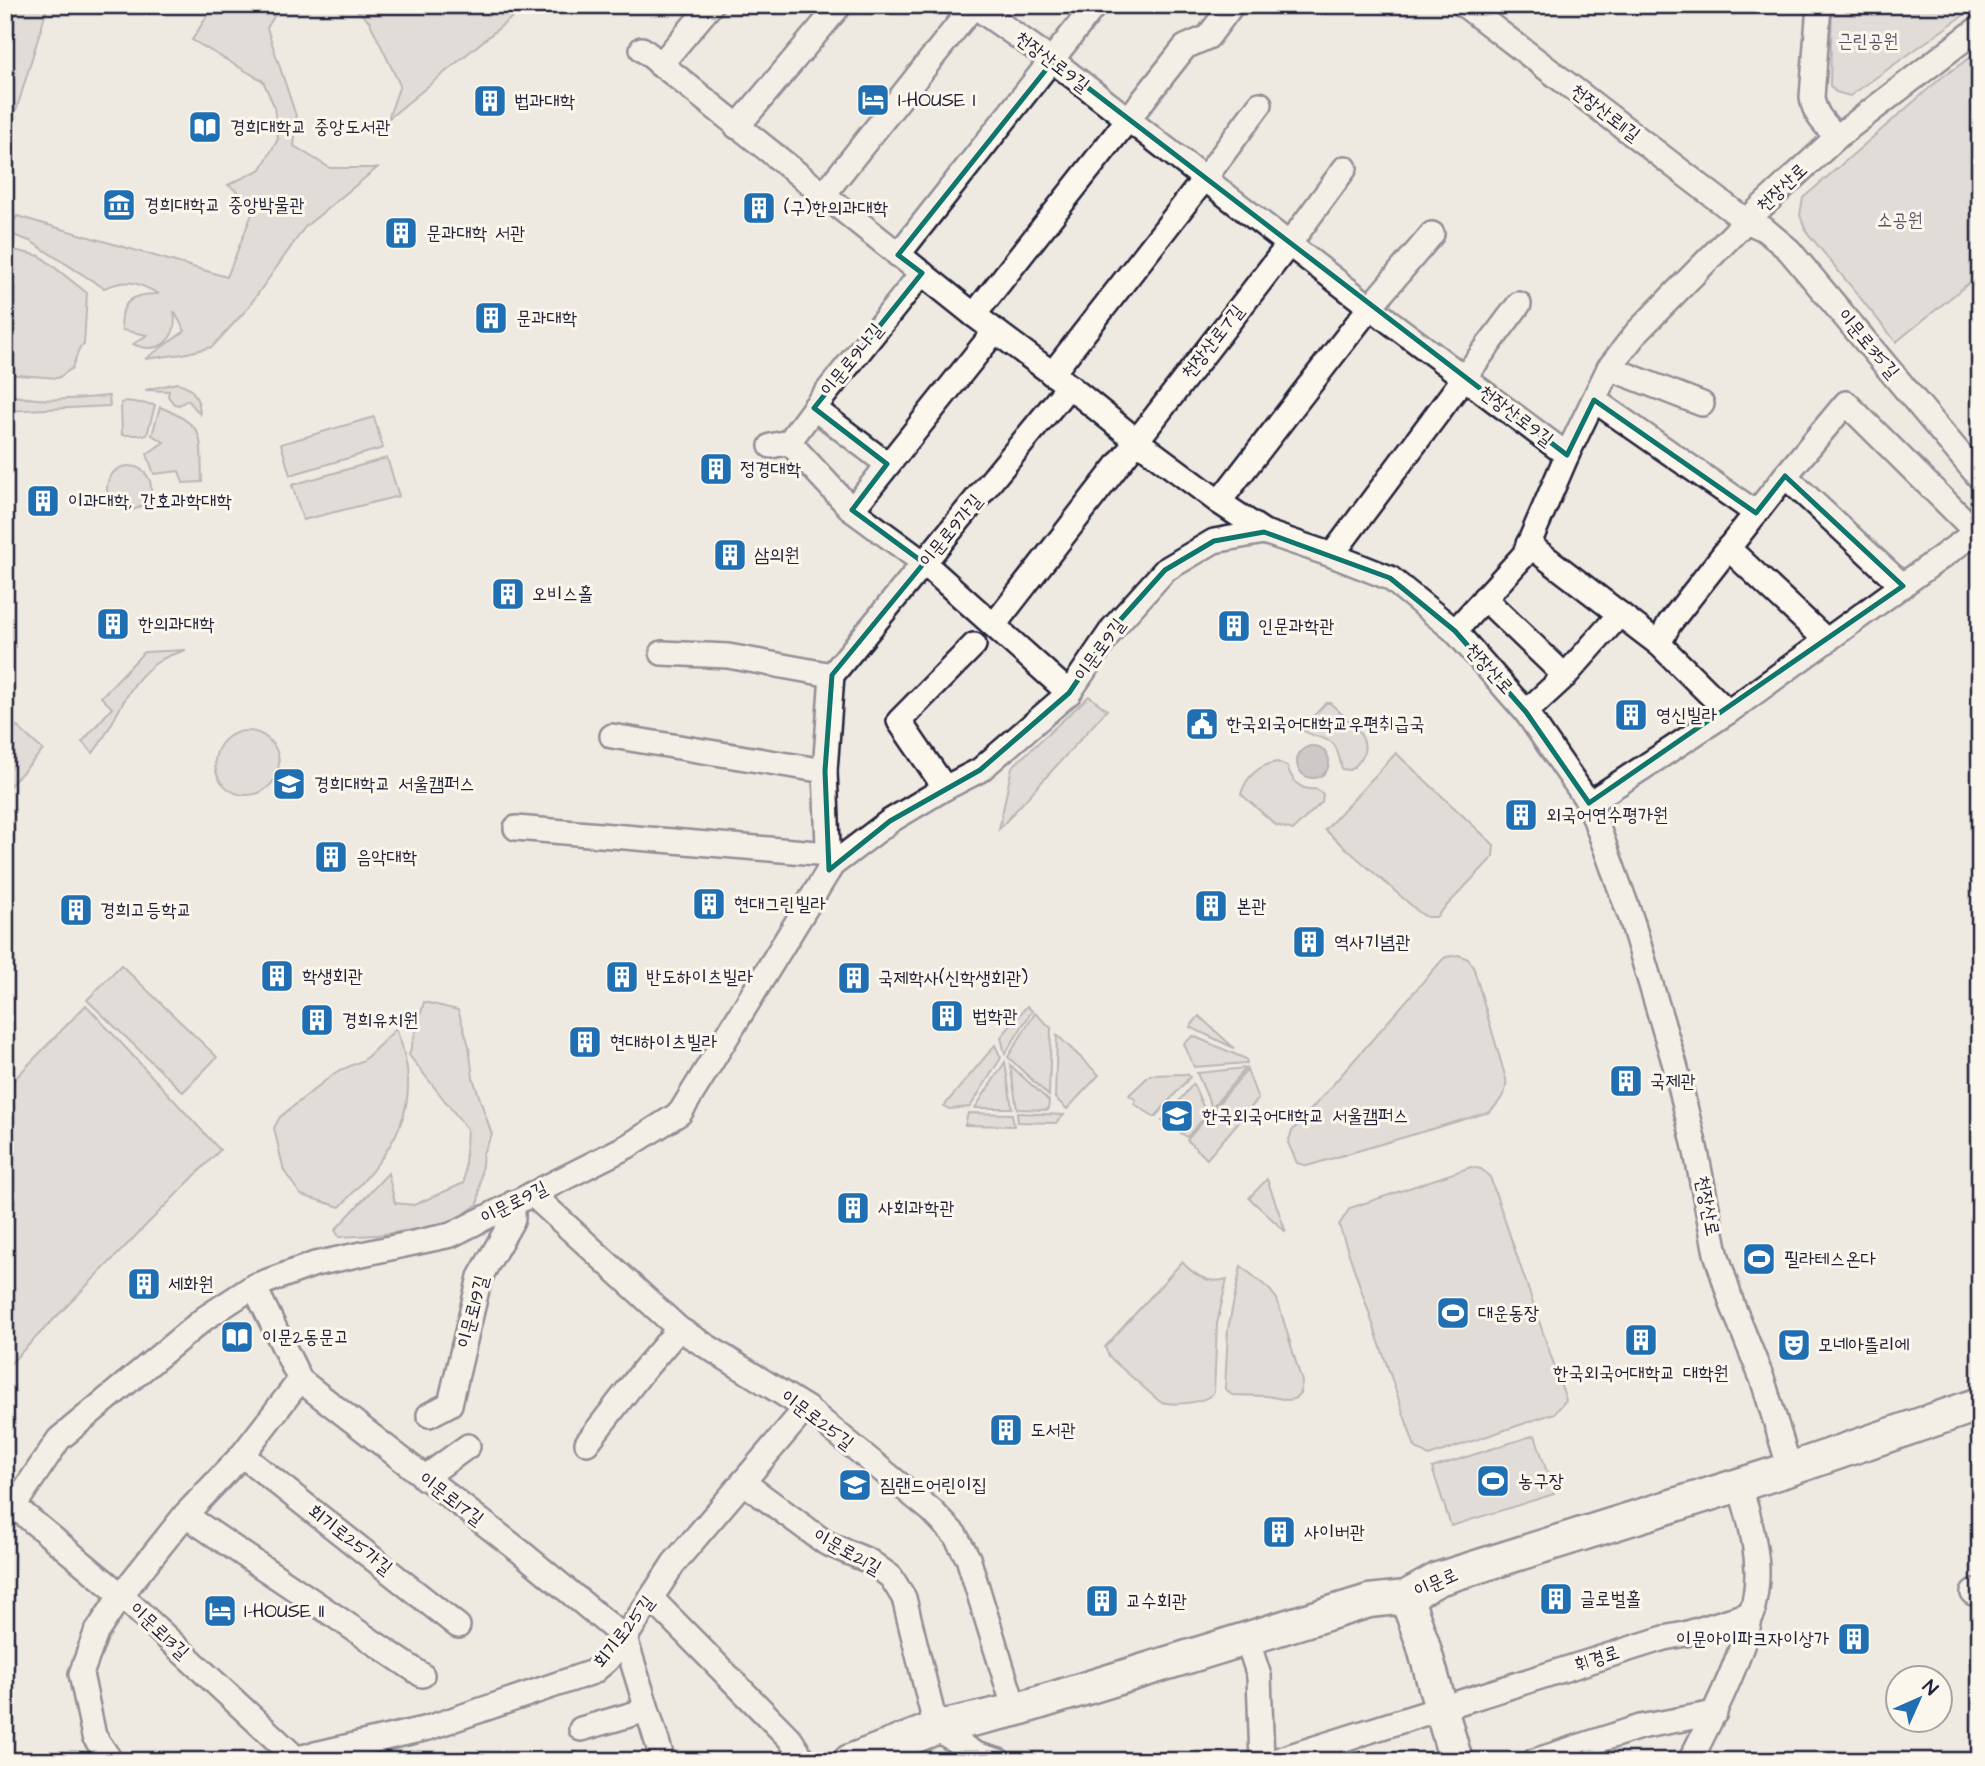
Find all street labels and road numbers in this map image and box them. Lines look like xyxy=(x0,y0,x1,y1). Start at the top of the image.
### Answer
street label: 천장산로9길 xyxy=(1009,25,1095,99)
street label: 천장산로11길 xyxy=(1564,78,1646,148)
street label: 천장산로 xyxy=(1750,157,1814,219)
street label: 천장산로7길 xyxy=(1175,299,1251,385)
street label: 이문로35길 xyxy=(1831,303,1905,385)
street label: 이문로9나길 xyxy=(814,318,890,402)
street label: 천장산로9길 xyxy=(1473,379,1559,453)
street label: 이문로9가길 xyxy=(913,489,989,573)
street label: 이문로9길 xyxy=(1068,613,1132,687)
street label: 천장산로 xyxy=(1459,637,1519,701)
street label: 천장산로 xyxy=(1688,1173,1726,1239)
street label: 이문로9길 xyxy=(476,1175,552,1231)
street label: 이문로19길 xyxy=(450,1273,496,1351)
street label: 이문로25길 xyxy=(775,1383,859,1457)
street label: 이문로17길 xyxy=(413,1466,489,1532)
street label: 회기로25가길 xyxy=(302,1498,398,1582)
street label: 이문로21길 xyxy=(808,1522,886,1582)
street label: 이문로 xyxy=(1410,1561,1462,1605)
street label: 회기로25길 xyxy=(587,1590,661,1674)
street label: 이문로13길 xyxy=(123,1596,195,1666)
street label: 휘경로 xyxy=(1571,1639,1623,1679)

